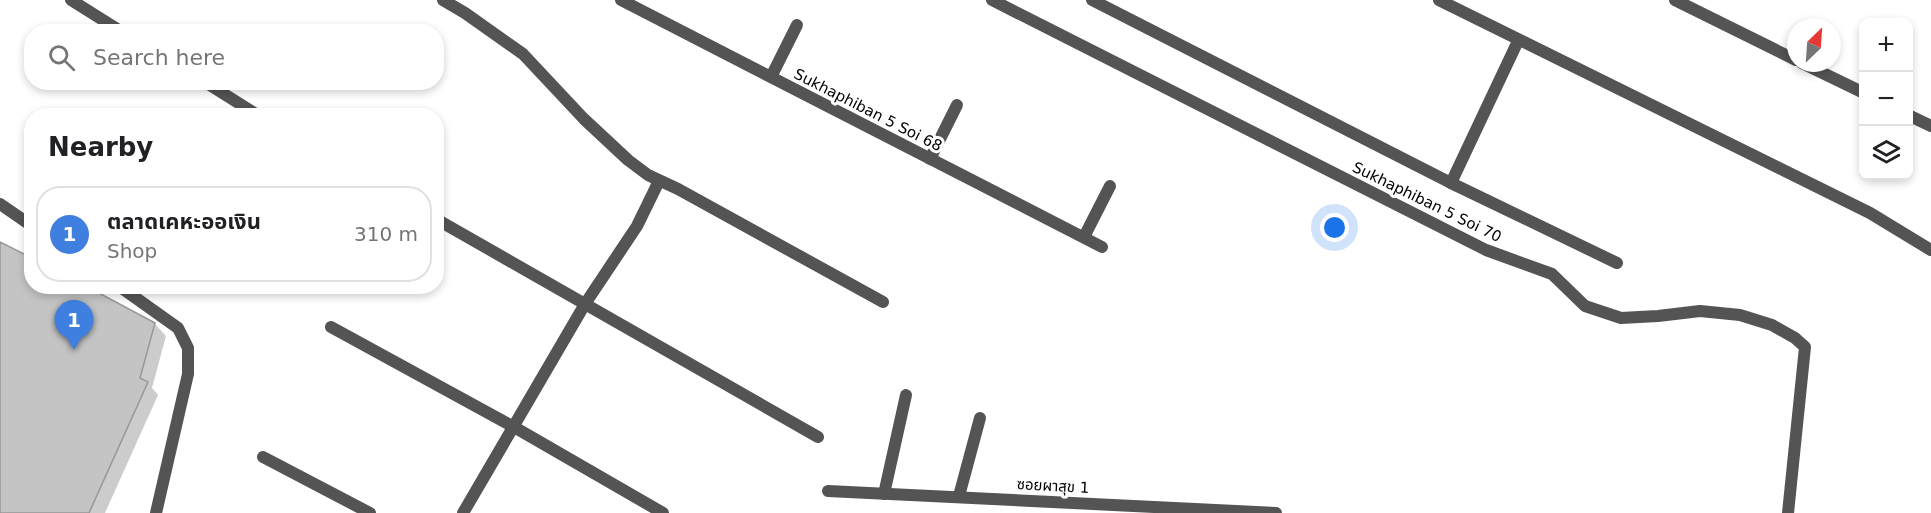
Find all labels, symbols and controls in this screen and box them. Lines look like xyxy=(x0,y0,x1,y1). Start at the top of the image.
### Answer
north arrow xyxy=(1787,18,1841,72)
map controls xyxy=(1859,18,1913,180)
button: + xyxy=(1859,18,1913,72)
search box xyxy=(24,24,444,90)
icon: search xyxy=(45,41,78,74)
text: Search here xyxy=(93,45,225,70)
street label: Sukhaphiban 5 Soi 68 xyxy=(791,65,945,155)
button: − xyxy=(1859,72,1913,126)
button: layers xyxy=(1859,126,1913,180)
text: Nearby xyxy=(48,132,153,162)
street label: Sukhaphiban 5 Soi 70 xyxy=(1350,158,1504,246)
text: ตลาดเคหะออเงิน xyxy=(107,209,261,234)
your location xyxy=(1320,213,1349,242)
text: 1 xyxy=(63,222,76,246)
text: 310 m xyxy=(354,222,418,246)
text: Shop xyxy=(107,239,157,263)
pin: 1 xyxy=(54,300,94,350)
street label: ซอยผาสุข 1 xyxy=(1016,475,1090,497)

